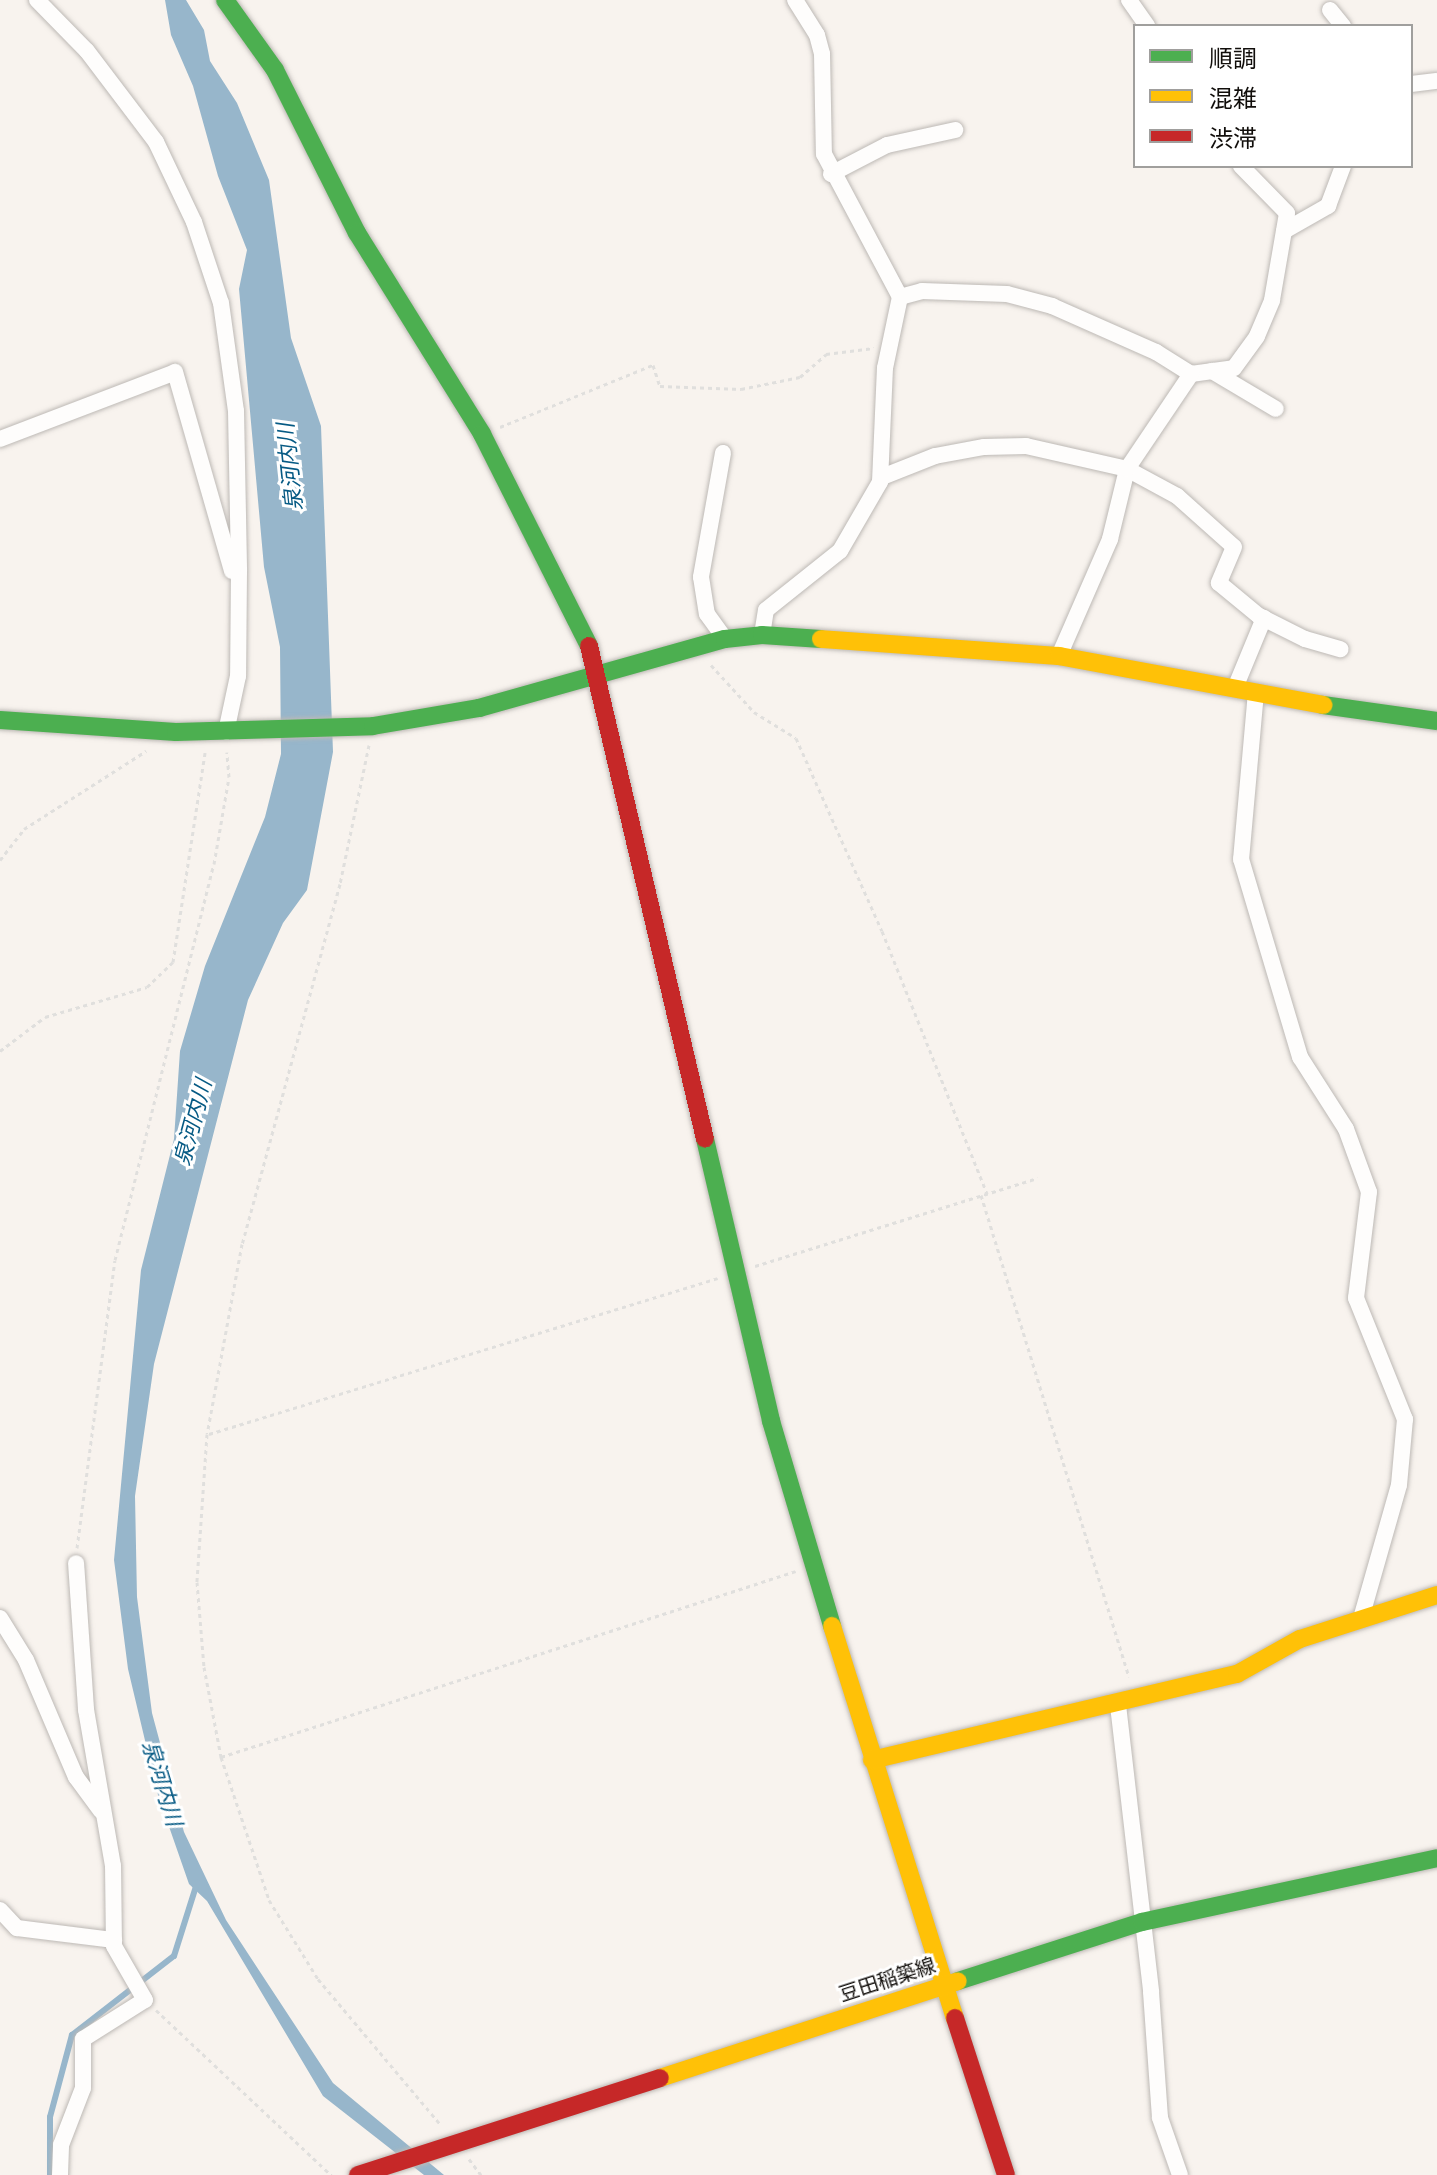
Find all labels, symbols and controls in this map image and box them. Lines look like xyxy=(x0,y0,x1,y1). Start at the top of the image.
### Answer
legend xyxy=(1133,24,1413,168)
text: 順調 xyxy=(1209,43,1257,72)
text: 混雑 xyxy=(1209,83,1257,112)
text: 渋滞 xyxy=(1209,123,1257,152)
water label: 泉河内川 xyxy=(271,422,307,512)
water label: 泉河内川 xyxy=(168,1076,216,1168)
water label: 泉河内川 xyxy=(138,1737,188,1829)
street label: 豆田稲築線 xyxy=(836,1952,938,2006)

